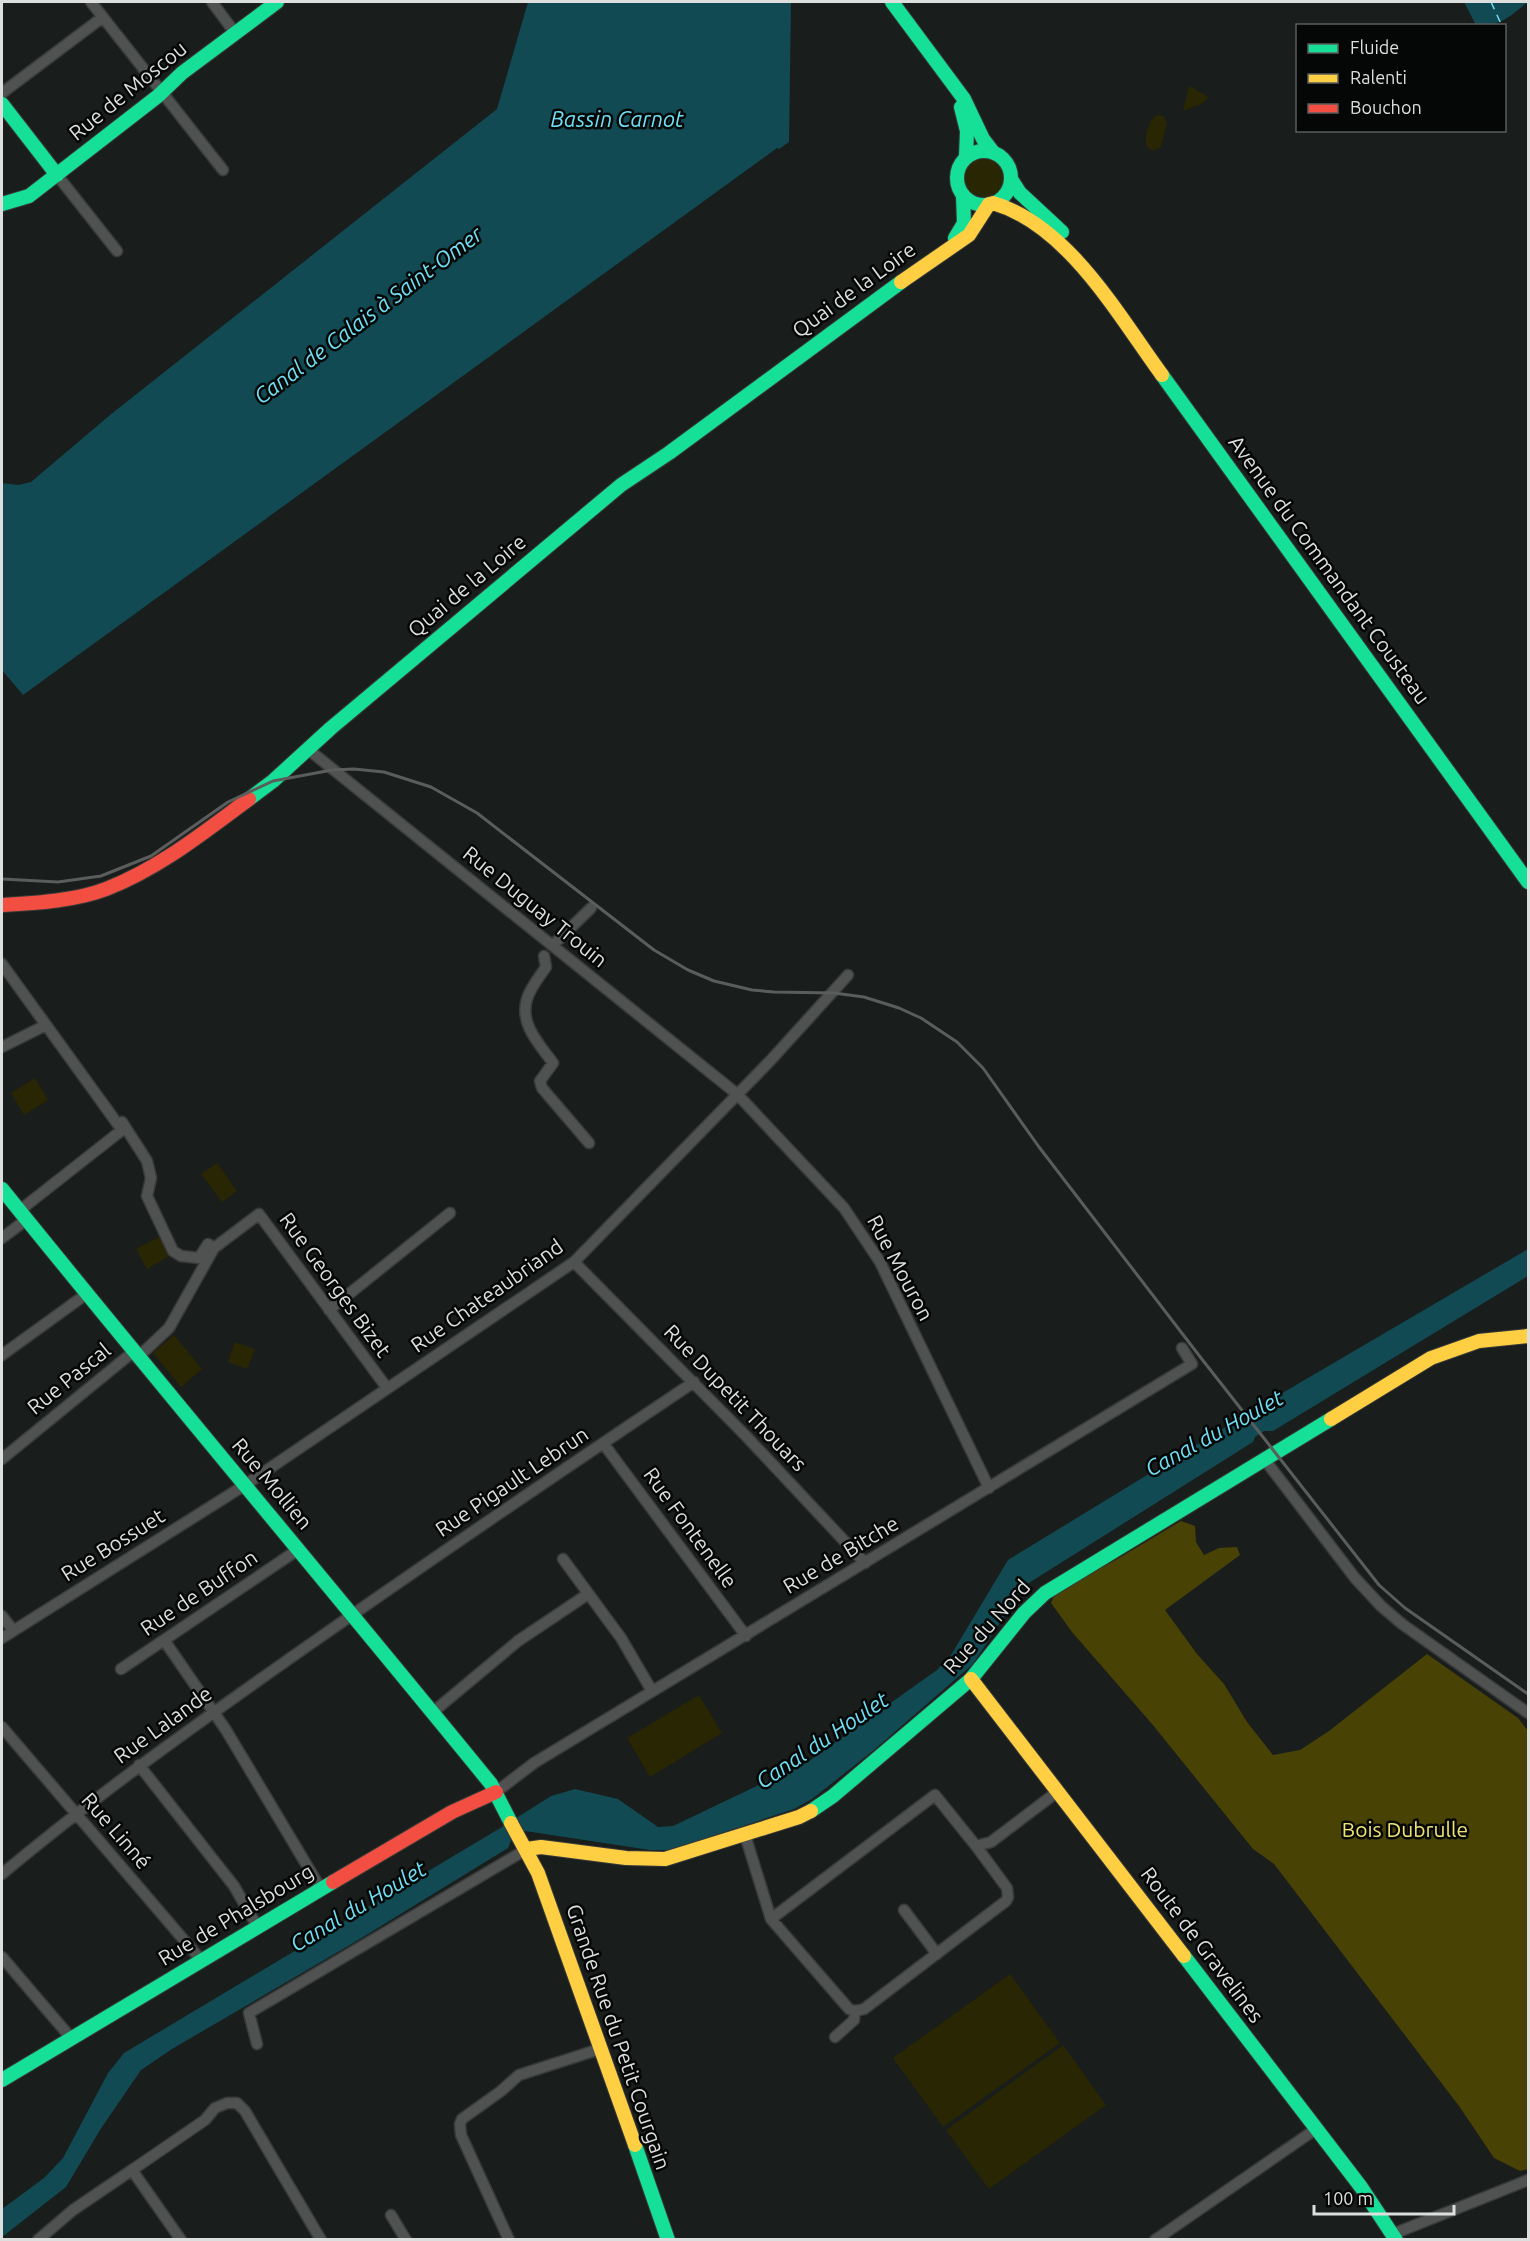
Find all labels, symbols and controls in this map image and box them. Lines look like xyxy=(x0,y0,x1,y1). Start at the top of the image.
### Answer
legend xyxy=(1296,24,1506,132)
street label: Rue de Moscou xyxy=(64,36,191,145)
text: Fluide xyxy=(1350,37,1399,57)
text: Ralenti xyxy=(1350,67,1407,87)
text: Bouchon xyxy=(1350,97,1422,117)
water label: Bassin Carnot xyxy=(551,106,684,131)
water label: Canal de Calais à Saint-Omer xyxy=(249,220,487,409)
street label: Quai de la Loire xyxy=(787,236,920,342)
street label: Avenue du Commandant Cousteau xyxy=(1224,431,1435,708)
street label: Quai de la Loire xyxy=(403,529,530,641)
street label: Rue Duguay Trouin xyxy=(459,841,612,972)
street label: Rue Georges Bizet xyxy=(275,1208,396,1361)
street label: Rue Mouron xyxy=(863,1211,939,1324)
street label: Rue Chateaubriand xyxy=(406,1234,567,1357)
street label: Rue Dupetit Thouars xyxy=(660,1319,812,1476)
street label: Rue Pascal xyxy=(22,1338,115,1419)
water label: Canal du Houlet xyxy=(1140,1384,1288,1481)
street label: Rue Pigault Lebrun xyxy=(430,1421,592,1541)
street label: Rue Mollien xyxy=(228,1433,318,1534)
street label: Rue Fontenelle xyxy=(639,1463,742,1592)
street label: Rue Bossuet xyxy=(56,1503,169,1585)
street label: Rue de Bitche xyxy=(779,1510,902,1598)
street label: Rue de Buffon xyxy=(135,1544,261,1640)
street label: Rue du Nord xyxy=(938,1574,1035,1678)
street label: Rue Lalande xyxy=(109,1681,216,1768)
water label: Canal du Houlet xyxy=(751,1686,893,1793)
street label: Rue Linné xyxy=(77,1787,156,1873)
park label: Bois Dubrulle xyxy=(1342,1817,1468,1841)
water label: Canal du Houlet xyxy=(285,1855,431,1956)
street label: Rue de Phalsbourg xyxy=(154,1858,317,1970)
street label: Route de Gravelines xyxy=(1137,1862,1269,2027)
street label: Grande Rue du Petit Courgain xyxy=(562,1901,676,2173)
scale bar xyxy=(1314,2178,1454,2216)
text: 100 m xyxy=(1323,2188,1373,2208)

